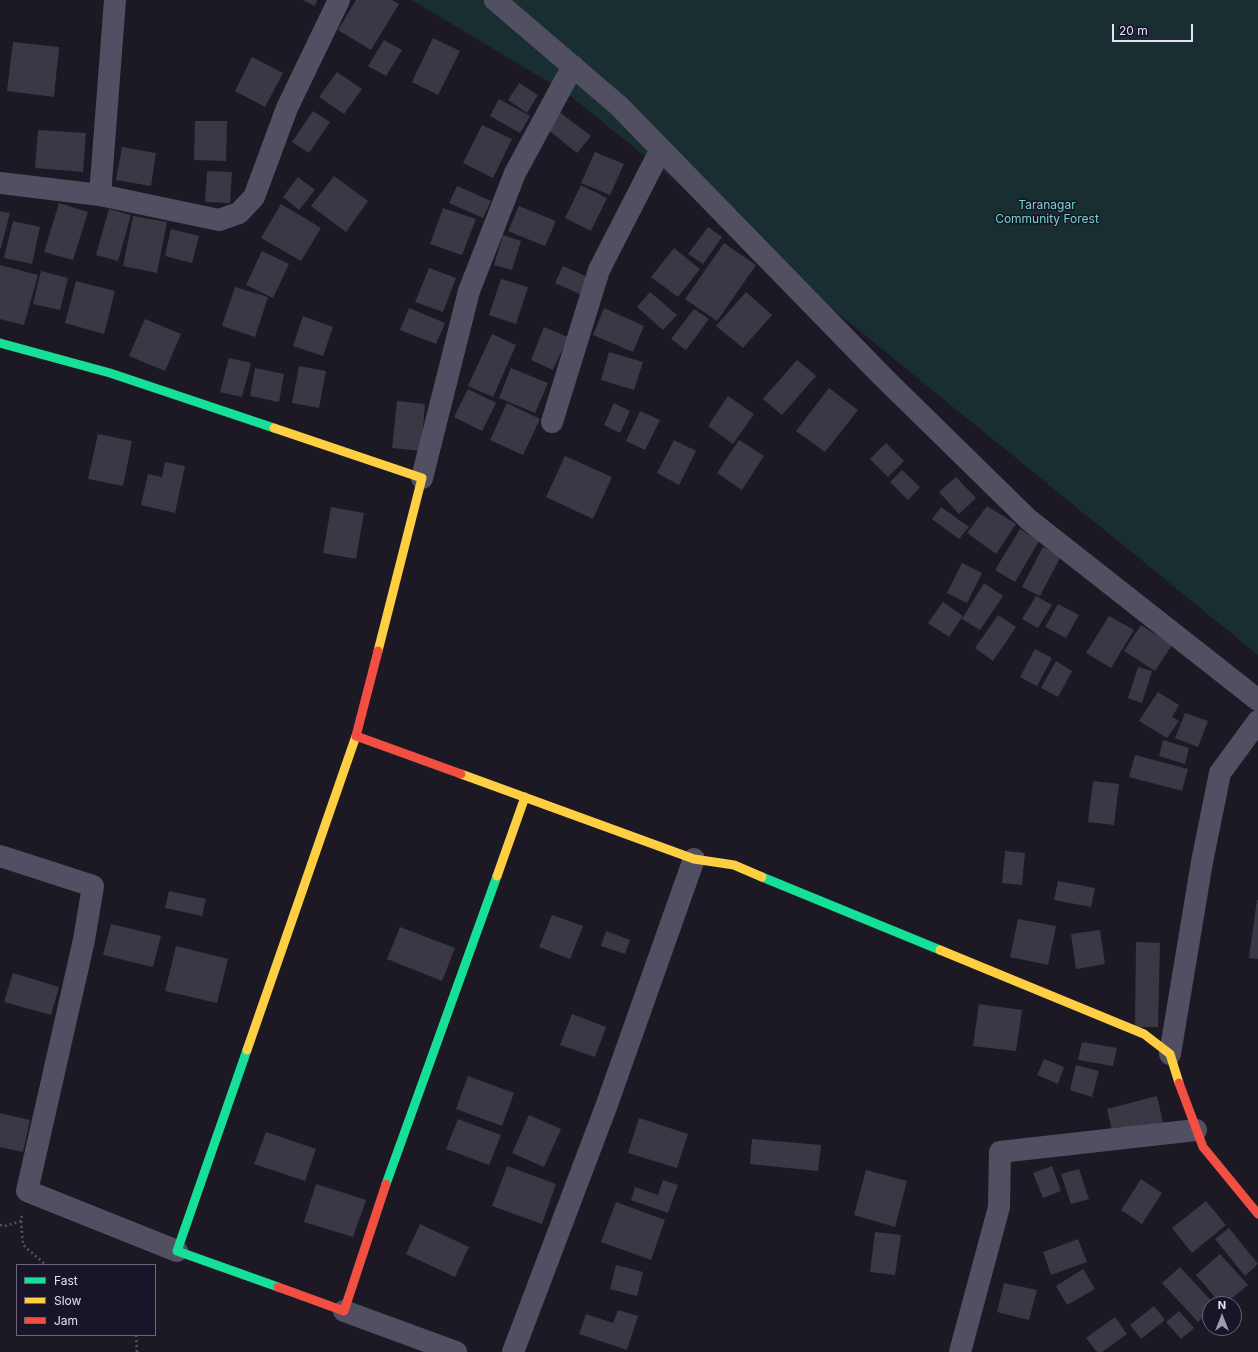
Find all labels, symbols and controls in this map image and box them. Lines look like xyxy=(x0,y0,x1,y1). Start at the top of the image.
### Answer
scale bar xyxy=(1114,16,1195,42)
text: 20 m xyxy=(1119,23,1148,38)
park label: Taranagar Community Forest xyxy=(995,198,1099,226)
legend xyxy=(16,1264,156,1336)
text: Fast xyxy=(54,1273,78,1288)
text: Slow xyxy=(54,1293,81,1308)
north arrow xyxy=(1202,1296,1242,1336)
text: N xyxy=(1218,1298,1226,1312)
text: Jam xyxy=(54,1313,78,1328)

